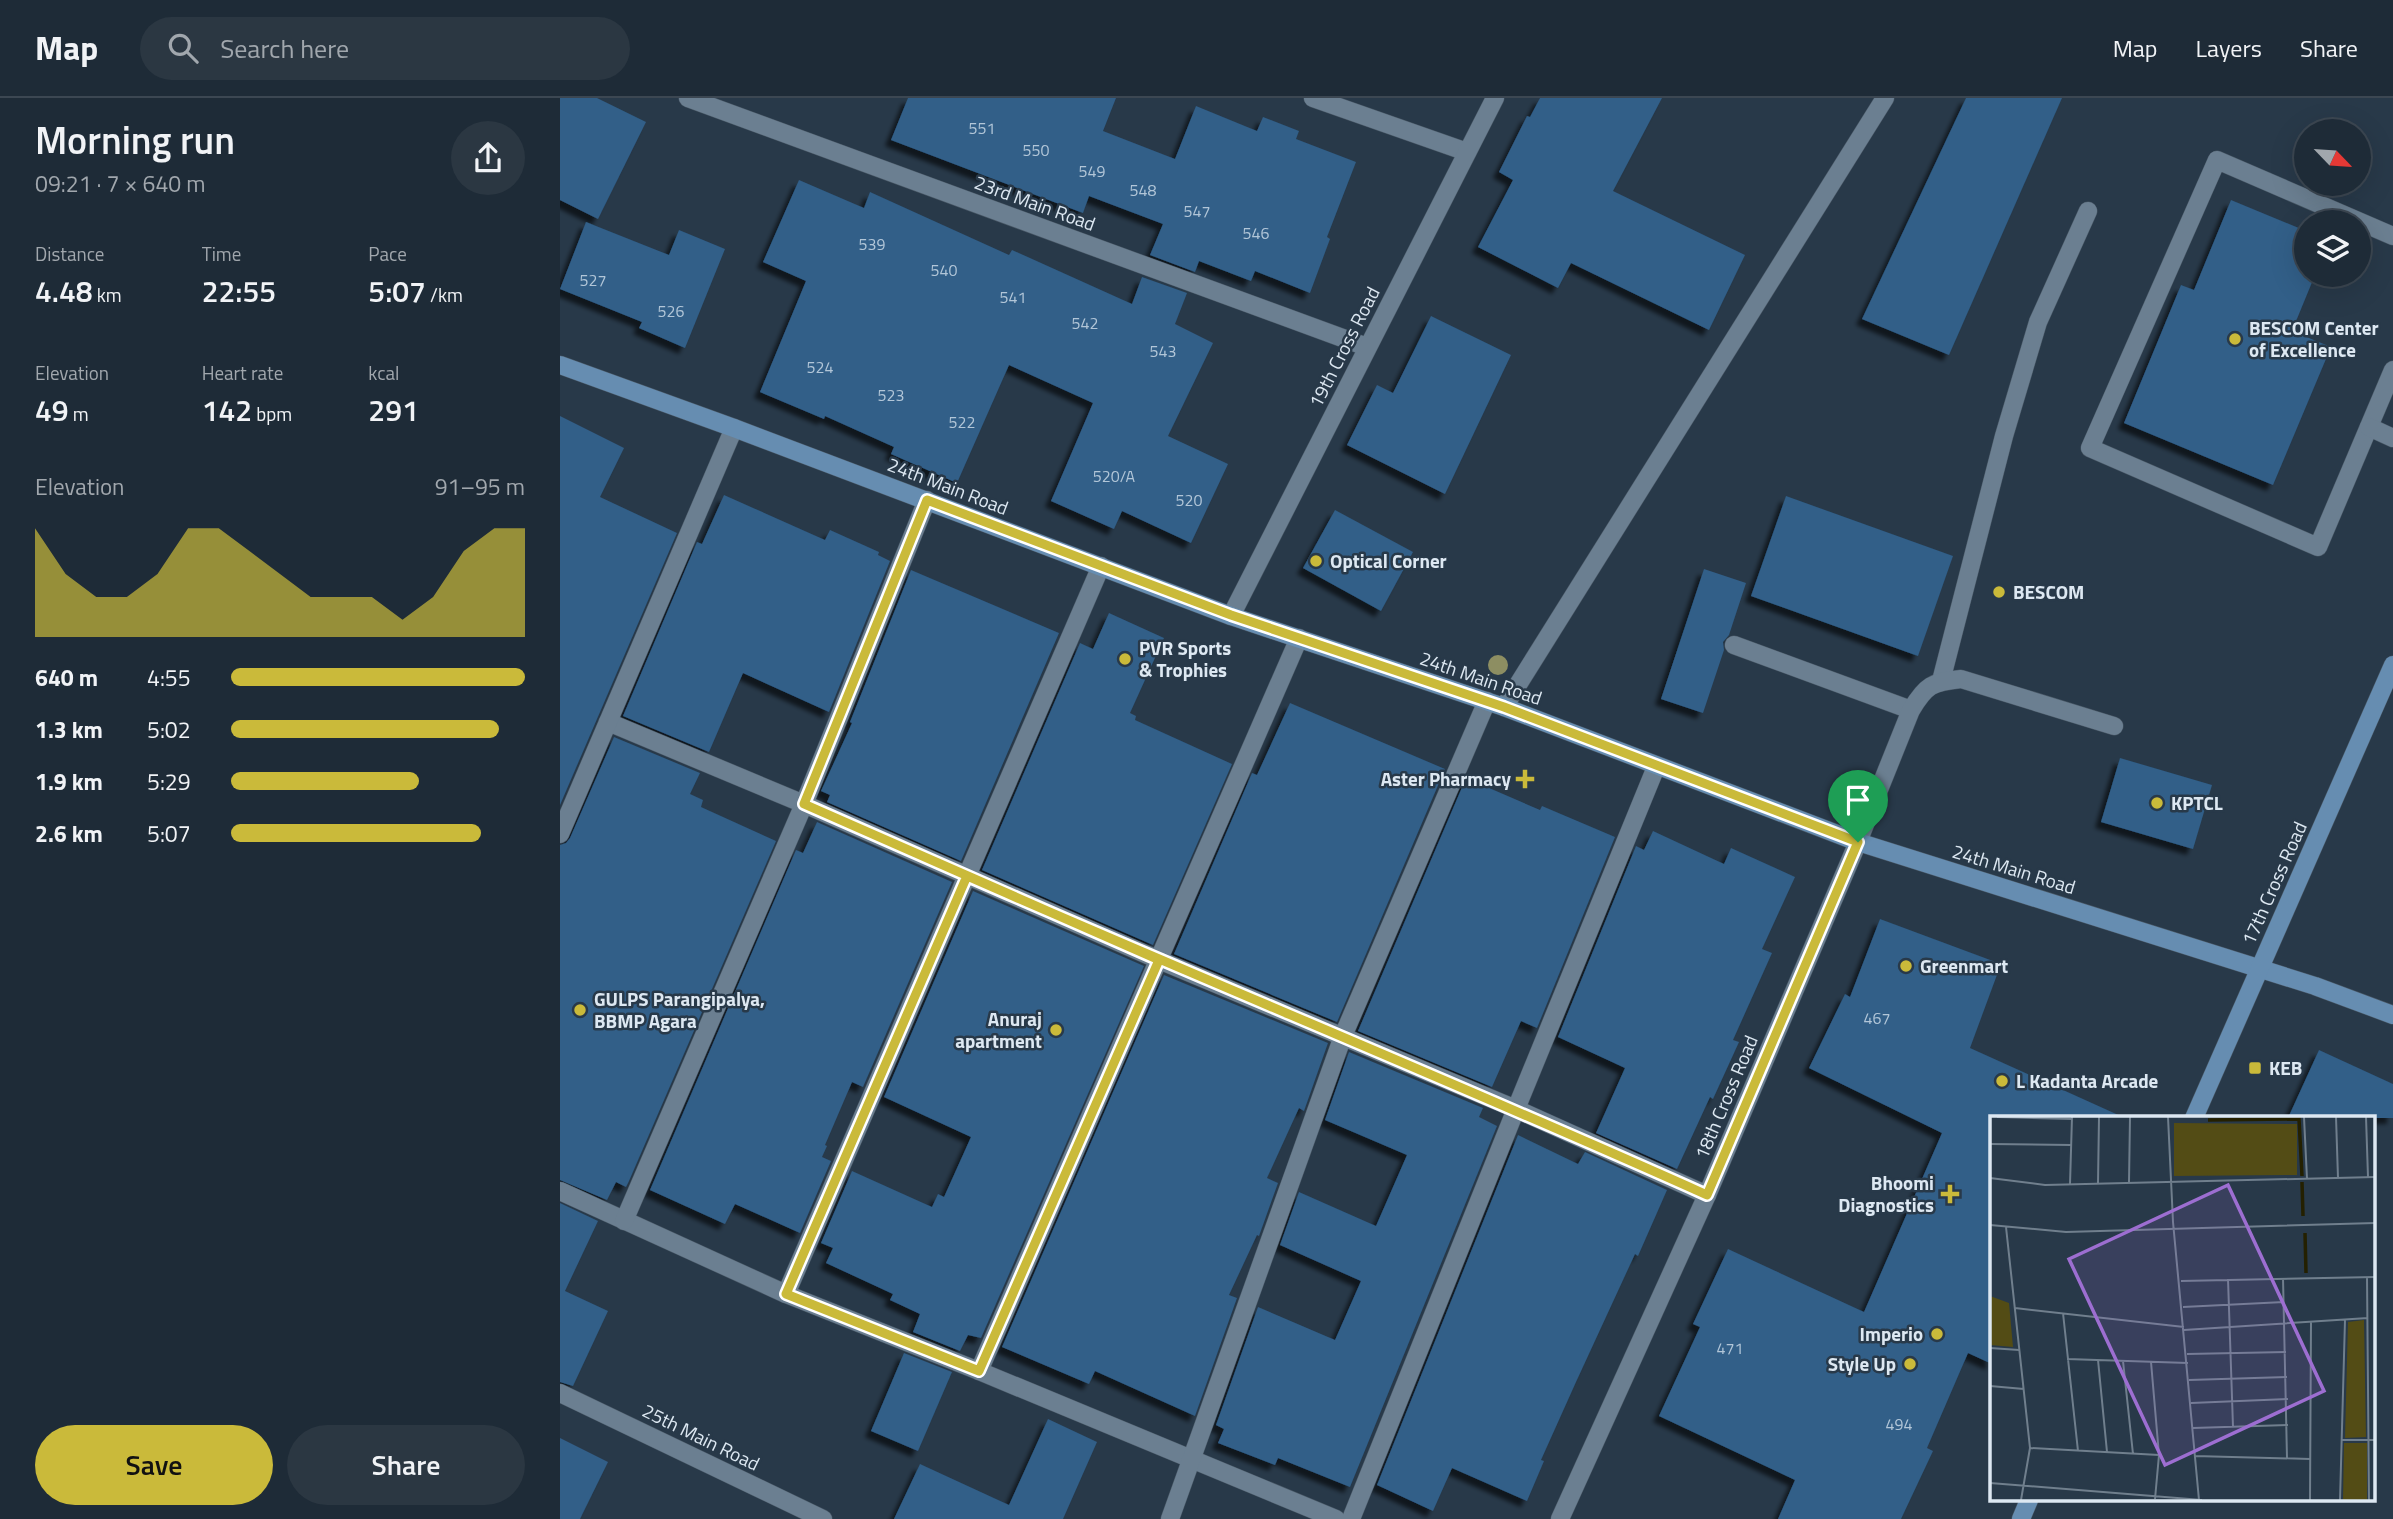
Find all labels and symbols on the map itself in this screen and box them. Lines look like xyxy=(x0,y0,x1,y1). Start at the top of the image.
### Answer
house number: 551 xyxy=(969,116,995,140)
north arrow xyxy=(2294,119,2371,196)
house number: 550 xyxy=(1023,138,1049,162)
house number: 549 xyxy=(1079,159,1105,183)
street label: 23rd Main Road xyxy=(971,167,1100,238)
house number: 548 xyxy=(1130,178,1156,202)
house number: 547 xyxy=(1184,199,1210,223)
house number: 546 xyxy=(1243,221,1269,245)
house number: 539 xyxy=(859,232,885,256)
house number: 540 xyxy=(931,258,957,282)
house number: 527 xyxy=(580,268,606,292)
street label: 19th Cross Road xyxy=(1301,281,1386,412)
house number: 541 xyxy=(1000,285,1026,309)
house number: 526 xyxy=(658,299,684,323)
house number: 542 xyxy=(1072,311,1098,335)
place label: BESCOM Center of Excellence xyxy=(2249,313,2379,364)
marker: BESCOM Center of Excellence xyxy=(2227,331,2243,347)
house number: 543 xyxy=(1150,339,1176,363)
house number: 524 xyxy=(807,355,833,379)
house number: 523 xyxy=(878,383,904,407)
house number: 522 xyxy=(949,410,975,434)
street label: 24th Main Road xyxy=(883,449,1013,522)
house number: 520/A xyxy=(1093,464,1136,488)
house number: 520 xyxy=(1176,488,1202,512)
place label: Optical Corner xyxy=(1330,546,1447,575)
marker: Optical Corner xyxy=(1308,553,1324,569)
place label: BESCOM xyxy=(2013,577,2084,606)
marker: BESCOM xyxy=(1991,584,2007,600)
place label: PVR Sports & Trophies xyxy=(1139,633,1231,684)
street label: 24th Main Road xyxy=(1416,643,1546,712)
marker: PVR Sports & Trophies xyxy=(1117,651,1133,667)
place label: Aster Pharmacy xyxy=(1381,764,1511,793)
pin xyxy=(1828,770,1888,842)
marker: Aster Pharmacy xyxy=(1517,771,1533,787)
place label: KPTCL xyxy=(2171,788,2223,817)
marker: KPTCL xyxy=(2149,795,2165,811)
street label: 17th Cross Road xyxy=(2233,817,2314,949)
street label: 24th Main Road xyxy=(1949,836,2079,901)
place label: Greenmart xyxy=(1920,951,2008,980)
marker: Greenmart xyxy=(1898,958,1914,974)
place label: GULPS Parangipalya, BBMP Agara xyxy=(594,984,765,1035)
marker: GULPS Parangipalya, BBMP Agara xyxy=(572,1002,588,1018)
place label: Anuraj apartment xyxy=(955,1004,1042,1055)
house number: 467 xyxy=(1864,1006,1890,1030)
marker: Anuraj apartment xyxy=(1048,1022,1064,1038)
street label: 18th Cross Road xyxy=(1686,1030,1765,1163)
place label: KEB xyxy=(2269,1053,2302,1082)
marker: KEB xyxy=(2247,1060,2263,1076)
place label: L Kadanta Arcade xyxy=(2016,1066,2159,1095)
marker: L Kadanta Arcade xyxy=(1994,1073,2010,1089)
inset map xyxy=(1990,1116,2375,1502)
place label: Bhoomi Diagnostics xyxy=(1838,1168,1934,1219)
marker: Bhoomi Diagnostics xyxy=(1940,1184,1960,1204)
place label: Imperio xyxy=(1860,1319,1923,1348)
marker: Imperio xyxy=(1929,1326,1945,1342)
house number: 471 xyxy=(1717,1336,1743,1360)
place label: Style Up xyxy=(1828,1349,1896,1378)
marker: Style Up xyxy=(1902,1356,1918,1372)
street label: 25th Main Road xyxy=(638,1396,765,1478)
house number: 494 xyxy=(1886,1412,1912,1436)

